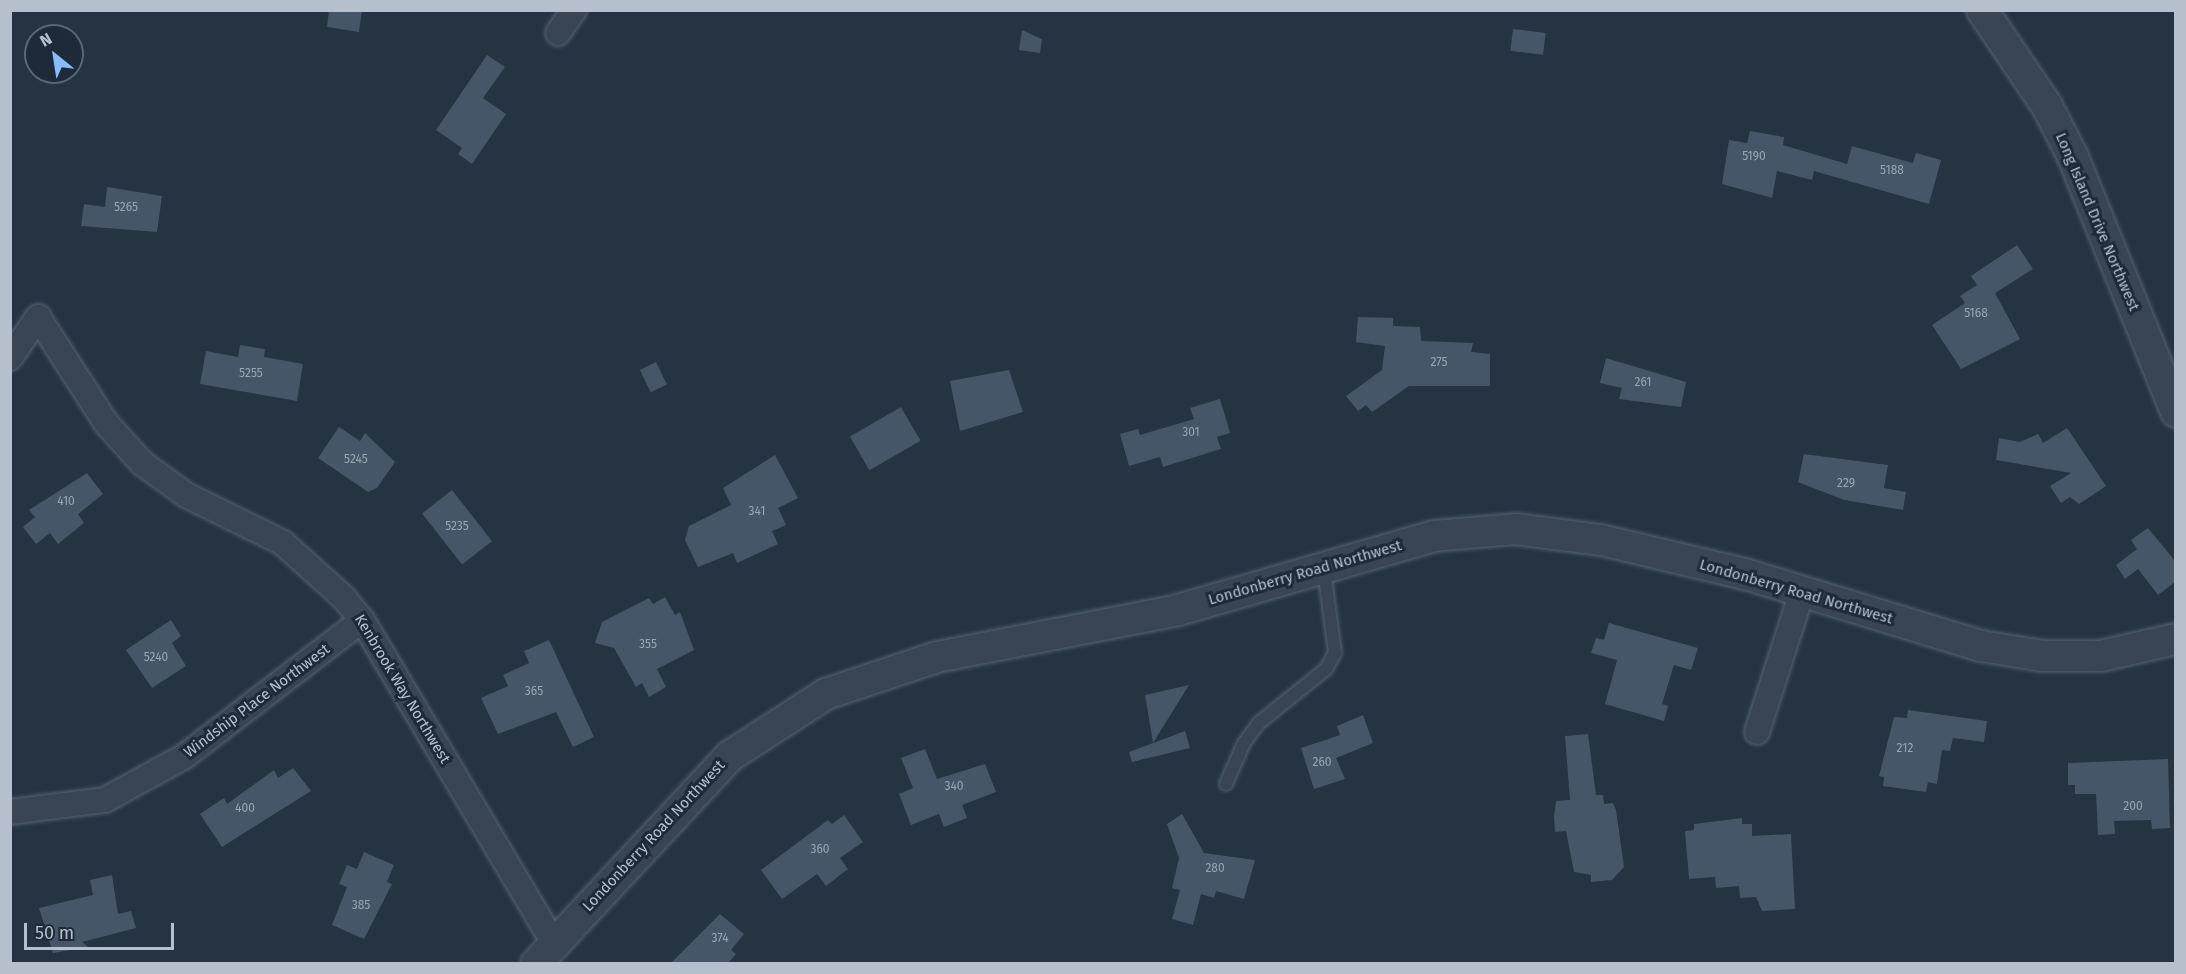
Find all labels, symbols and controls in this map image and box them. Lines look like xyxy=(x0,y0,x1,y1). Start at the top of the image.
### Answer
north arrow xyxy=(24,24,84,84)
text: N xyxy=(36,29,55,51)
street label: Long Island Drive Northwest xyxy=(2051,130,2143,314)
house number: 5190 xyxy=(1742,150,1766,164)
house number: 5188 xyxy=(1880,164,1904,178)
house number: 5265 xyxy=(114,201,138,215)
house number: 5168 xyxy=(1964,307,1988,321)
house number: 275 xyxy=(1431,356,1447,370)
house number: 5255 xyxy=(239,367,263,381)
house number: 261 xyxy=(1635,376,1651,390)
house number: 301 xyxy=(1182,426,1200,440)
house number: 5245 xyxy=(344,453,368,467)
house number: 229 xyxy=(1837,477,1855,491)
house number: 410 xyxy=(57,495,75,509)
house number: 341 xyxy=(749,505,765,519)
house number: 5235 xyxy=(445,520,469,534)
street label: Londonberry Road Northwest xyxy=(1206,537,1404,609)
street label: Londonberry Road Northwest xyxy=(1697,556,1895,628)
street label: Kenbrook Way Northwest xyxy=(350,611,454,767)
house number: 355 xyxy=(639,638,657,652)
street label: Windship Place Northwest xyxy=(181,640,333,762)
house number: 5240 xyxy=(144,651,168,665)
house number: 365 xyxy=(525,685,543,699)
house number: 212 xyxy=(1897,742,1913,756)
house number: 260 xyxy=(1312,756,1332,770)
street label: Londonberry Road Northwest xyxy=(579,757,729,915)
house number: 340 xyxy=(944,780,964,794)
house number: 200 xyxy=(2123,800,2143,814)
house number: 400 xyxy=(235,802,255,816)
house number: 360 xyxy=(810,843,830,857)
house number: 280 xyxy=(1205,862,1225,876)
house number: 385 xyxy=(352,899,370,913)
scale bar xyxy=(27,911,177,949)
text: 50 m xyxy=(35,922,74,944)
house number: 374 xyxy=(711,932,729,946)

